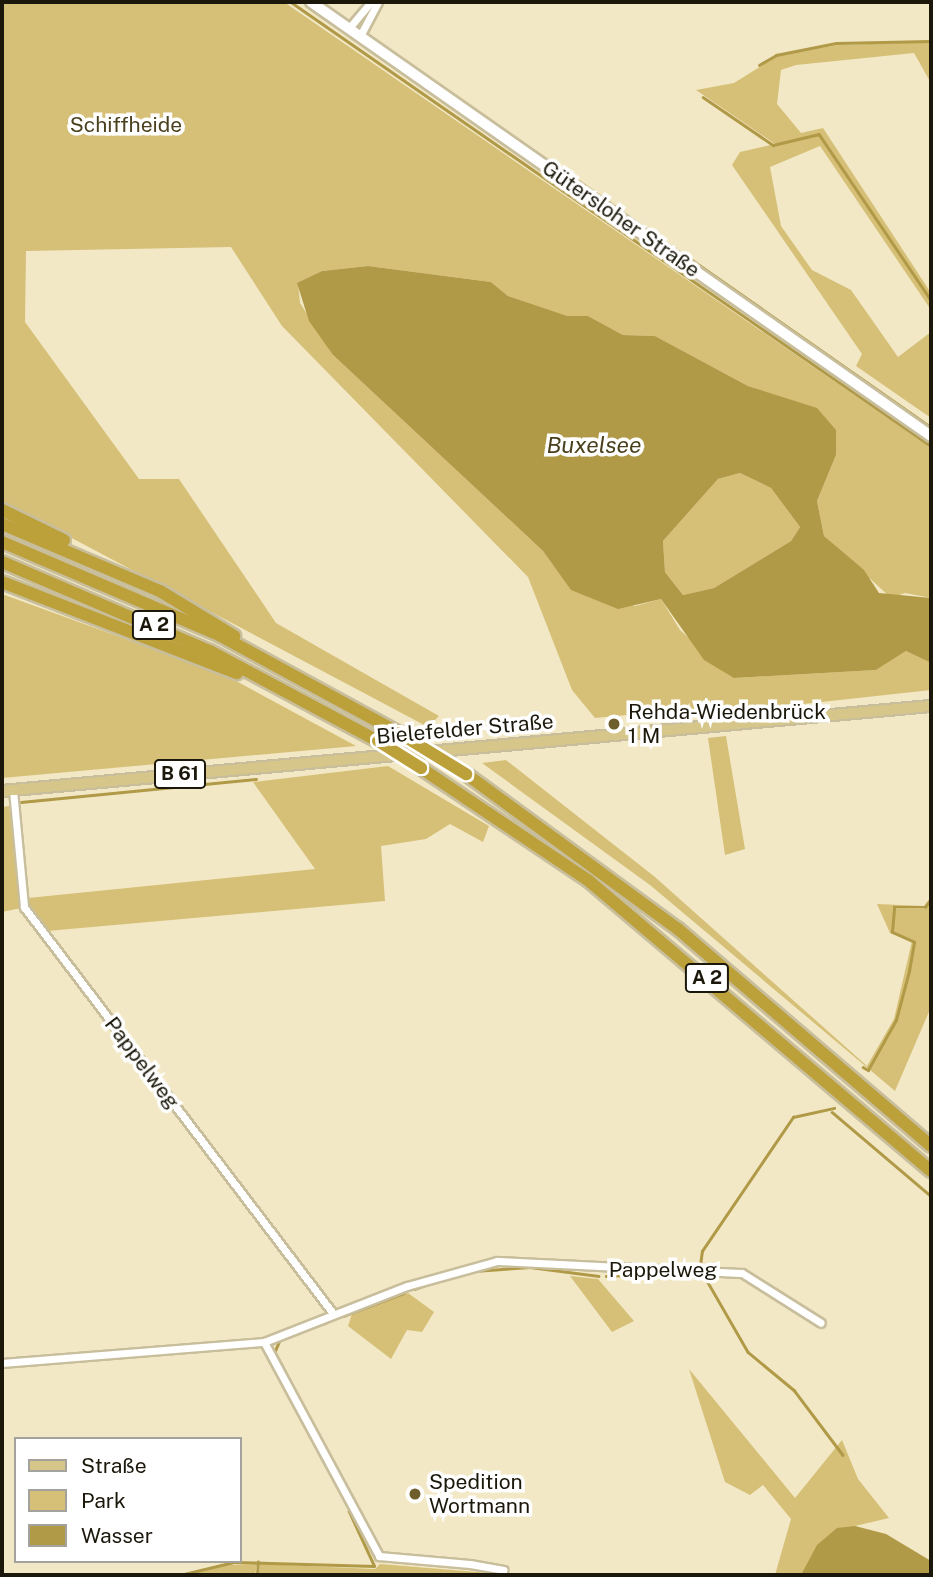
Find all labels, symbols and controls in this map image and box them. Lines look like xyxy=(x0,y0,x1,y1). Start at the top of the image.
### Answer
park label: Schiffheide xyxy=(70,112,182,138)
street label: Gütersloher Straße xyxy=(537,155,705,283)
water label: Buxelsee xyxy=(547,431,641,459)
road number: A 2 xyxy=(131,610,177,640)
place label: Rehda-Wiedenbrück 1 M xyxy=(628,699,826,749)
street label: Bielefelder Straße xyxy=(375,709,555,749)
marker: Rehda-Wiedenbrück 1 M xyxy=(606,716,622,732)
road number: B 61 xyxy=(154,758,206,790)
road number: A 2 xyxy=(684,962,730,994)
street label: Pappelweg xyxy=(99,1012,185,1114)
street label: Pappelweg xyxy=(609,1257,717,1283)
legend xyxy=(14,1437,242,1563)
text: Straße xyxy=(81,1453,147,1478)
place label: Spedition Wortmann xyxy=(429,1469,530,1519)
marker: Spedition Wortmann xyxy=(407,1486,423,1502)
text: Park xyxy=(81,1488,126,1513)
text: Wasser xyxy=(81,1523,153,1548)

